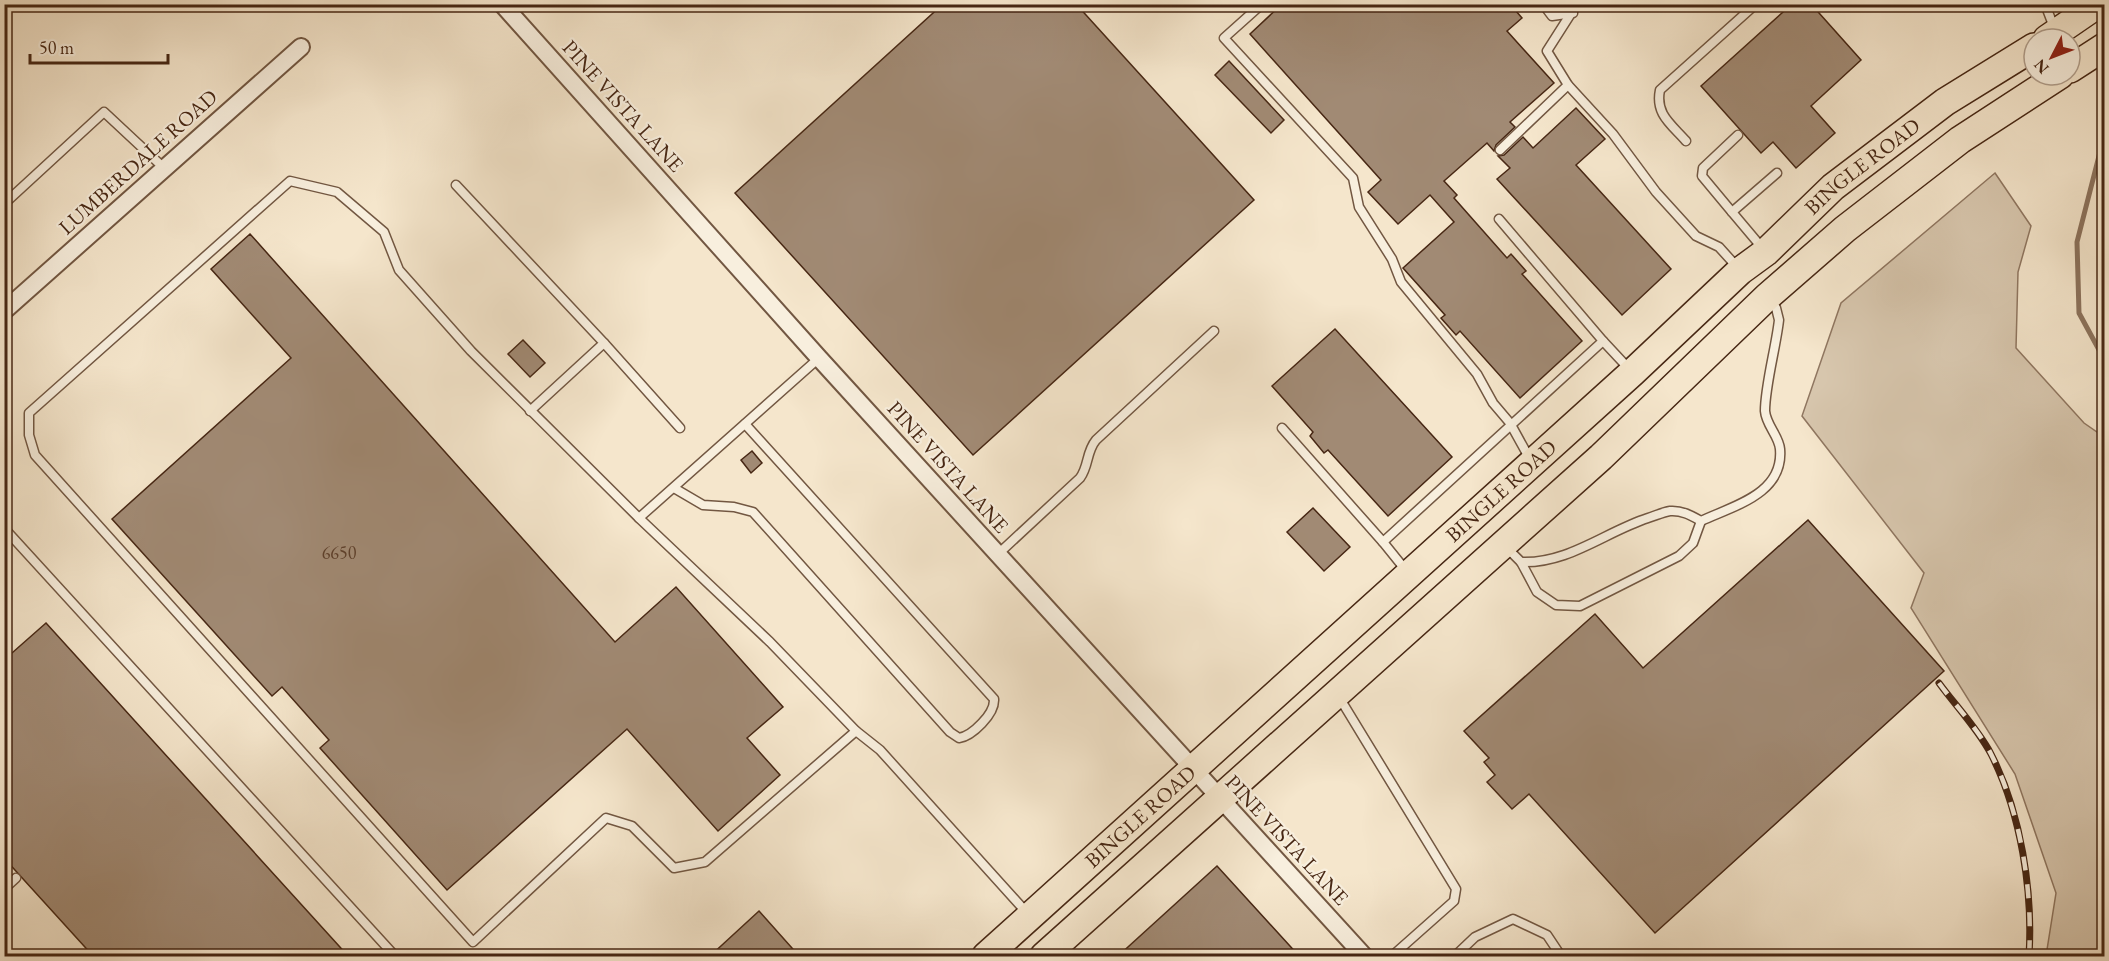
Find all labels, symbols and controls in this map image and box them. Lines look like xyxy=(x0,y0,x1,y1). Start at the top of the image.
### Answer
scale bar xyxy=(30,27,168,65)
north arrow xyxy=(2022,27,2082,87)
street label: PINE VISTA LANE xyxy=(557,34,690,178)
text: 50 m xyxy=(39,36,74,59)
text: N xyxy=(2029,55,2053,79)
street label: LUMBERDALE ROAD xyxy=(53,83,223,240)
street label: BINGLE ROAD xyxy=(1798,112,1925,220)
street label: PINE VISTA LANE xyxy=(882,395,1015,539)
street label: BINGLE ROAD xyxy=(1440,433,1562,548)
house number: 6650 xyxy=(322,541,357,564)
street label: BINGLE ROAD xyxy=(1079,759,1201,873)
street label: PINE VISTA LANE xyxy=(1220,769,1355,911)

